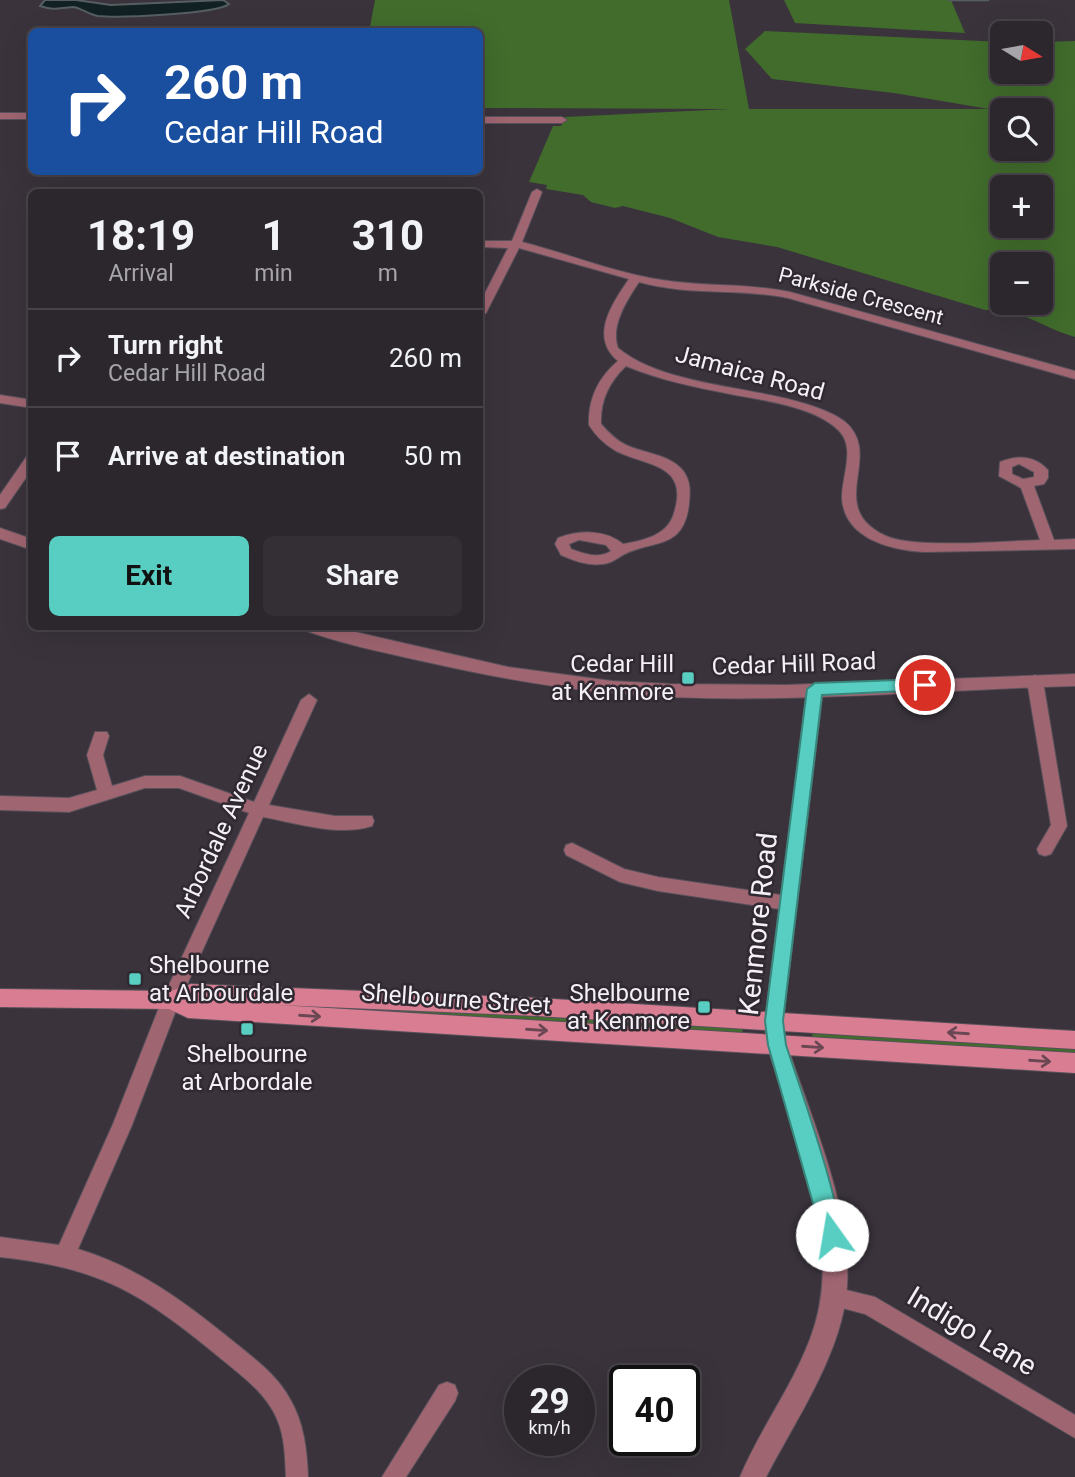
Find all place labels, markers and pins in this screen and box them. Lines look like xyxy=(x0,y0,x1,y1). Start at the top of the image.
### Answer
place label: Cedar Hill at Kenmore xyxy=(551,650,674,706)
pin xyxy=(895,655,955,715)
marker: Cedar Hill at Kenmore xyxy=(680,670,696,686)
place label: Shelbourne at Arbourdale xyxy=(149,951,293,1007)
marker: Shelbourne at Arbourdale xyxy=(127,971,143,987)
place label: Shelbourne at Kenmore xyxy=(567,979,690,1035)
marker: Shelbourne at Kenmore xyxy=(696,999,712,1015)
marker: Shelbourne at Arbordale xyxy=(239,1021,255,1037)
place label: Shelbourne at Arbordale xyxy=(182,1040,312,1096)

